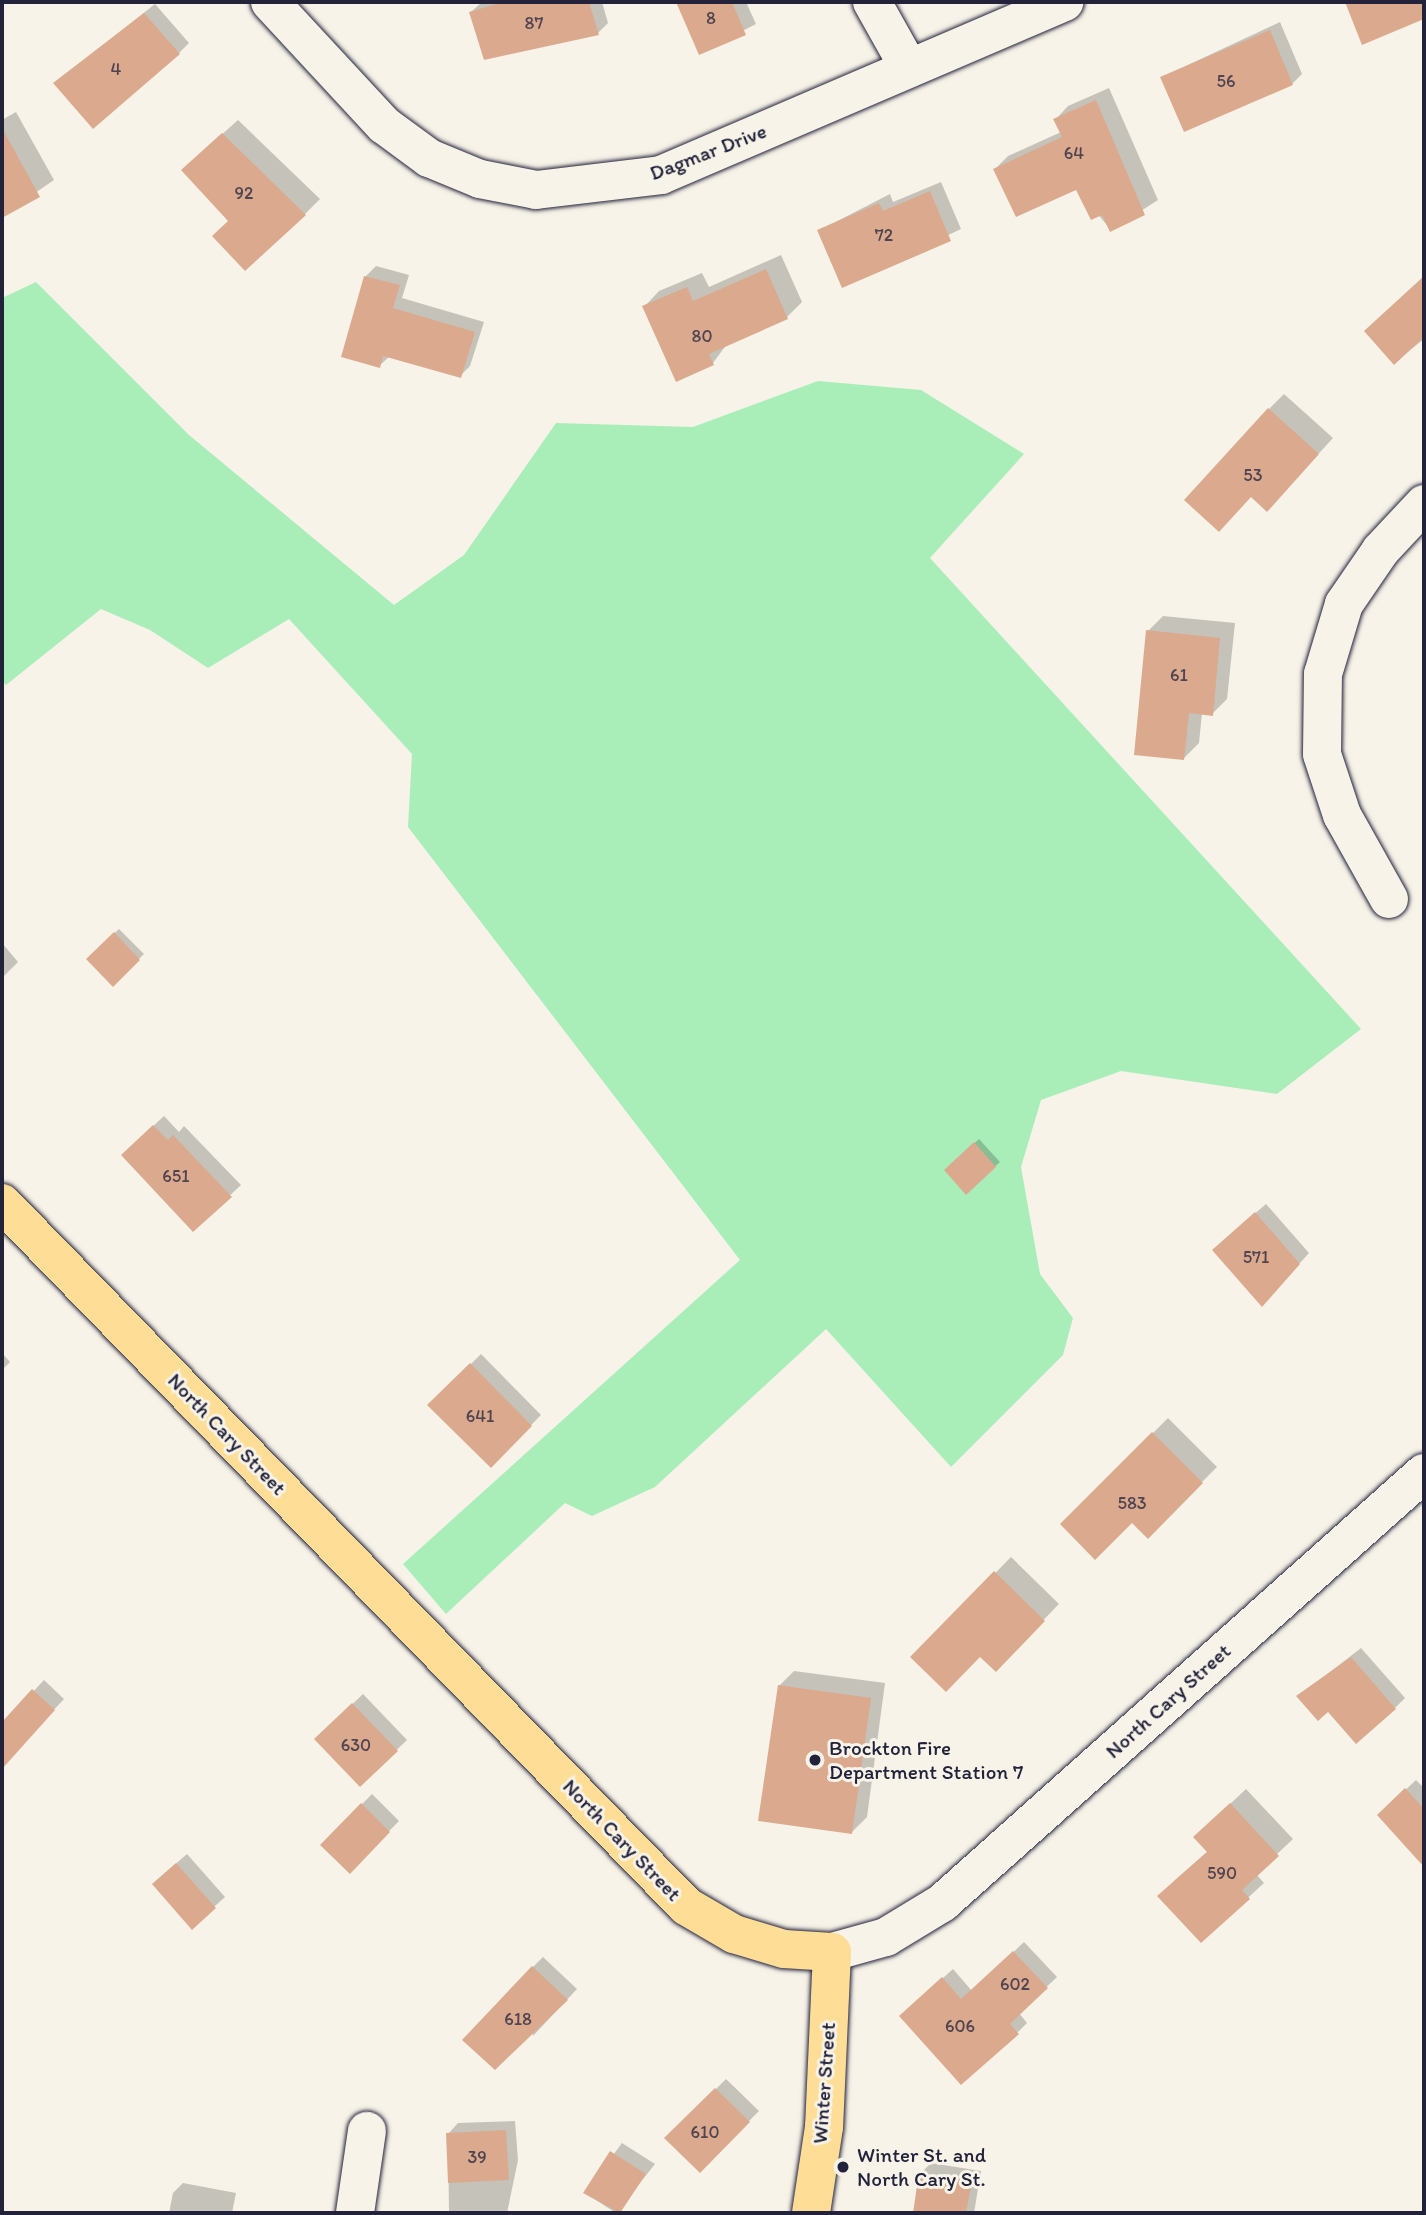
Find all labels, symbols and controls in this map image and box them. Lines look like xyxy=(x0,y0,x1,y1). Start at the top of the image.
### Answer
house number: 8 xyxy=(706,7,716,29)
house number: 87 xyxy=(525,12,543,34)
house number: 4 xyxy=(111,58,121,80)
house number: 56 xyxy=(1217,70,1235,92)
street label: Dagmar Drive xyxy=(646,118,770,186)
house number: 64 xyxy=(1064,142,1084,164)
house number: 92 xyxy=(235,182,253,204)
house number: 72 xyxy=(875,224,893,246)
house number: 80 xyxy=(692,325,712,347)
house number: 53 xyxy=(1243,464,1263,486)
house number: 61 xyxy=(1170,664,1188,686)
house number: 651 xyxy=(162,1165,190,1187)
house number: 571 xyxy=(1243,1246,1269,1268)
street label: North Cary Street xyxy=(162,1368,292,1500)
house number: 641 xyxy=(466,1405,494,1427)
house number: 583 xyxy=(1117,1492,1147,1514)
street label: North Cary Street xyxy=(1100,1638,1236,1764)
house number: 630 xyxy=(341,1734,371,1756)
place label: Brockton Fire Department Station 7 xyxy=(829,1735,1023,1785)
marker: Brockton Fire Department Station 7 xyxy=(807,1752,823,1768)
street label: North Cary Street xyxy=(557,1774,687,1906)
house number: 590 xyxy=(1207,1862,1237,1884)
house number: 602 xyxy=(1000,1973,1030,1995)
house number: 618 xyxy=(504,2008,532,2030)
house number: 606 xyxy=(945,2015,975,2037)
street label: Winter Street xyxy=(807,2021,841,2145)
house number: 610 xyxy=(691,2121,719,2143)
place label: Winter St. and North Cary St. xyxy=(857,2142,987,2192)
house number: 39 xyxy=(467,2146,487,2168)
marker: Winter St. and North Cary St. xyxy=(835,2159,851,2175)

